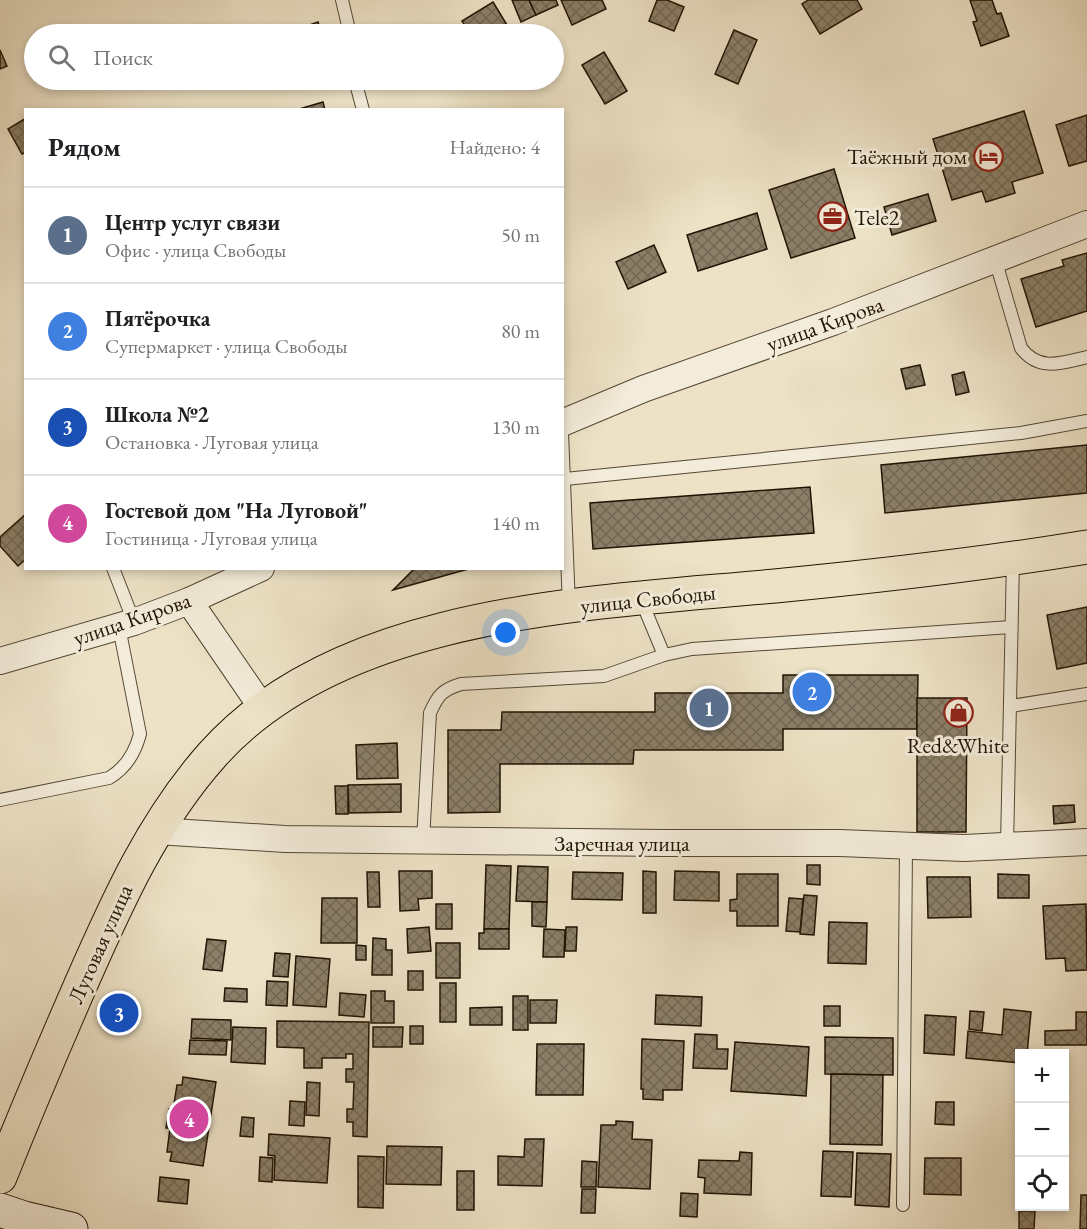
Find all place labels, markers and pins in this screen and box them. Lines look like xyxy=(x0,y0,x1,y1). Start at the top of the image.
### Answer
hotel icon: Таёжный дом xyxy=(972,140,1004,172)
place label: Таёжный дом xyxy=(847,142,967,171)
office icon: Tele2 xyxy=(817,201,849,233)
place label: Tele2 xyxy=(854,203,900,232)
pin: 2 xyxy=(792,670,832,714)
pin: 1 xyxy=(690,686,728,730)
shop icon: Red&White xyxy=(942,697,974,729)
place label: Red&White xyxy=(907,731,1010,760)
pin: 3 xyxy=(100,990,138,1036)
pin: 4 xyxy=(170,1096,208,1142)

